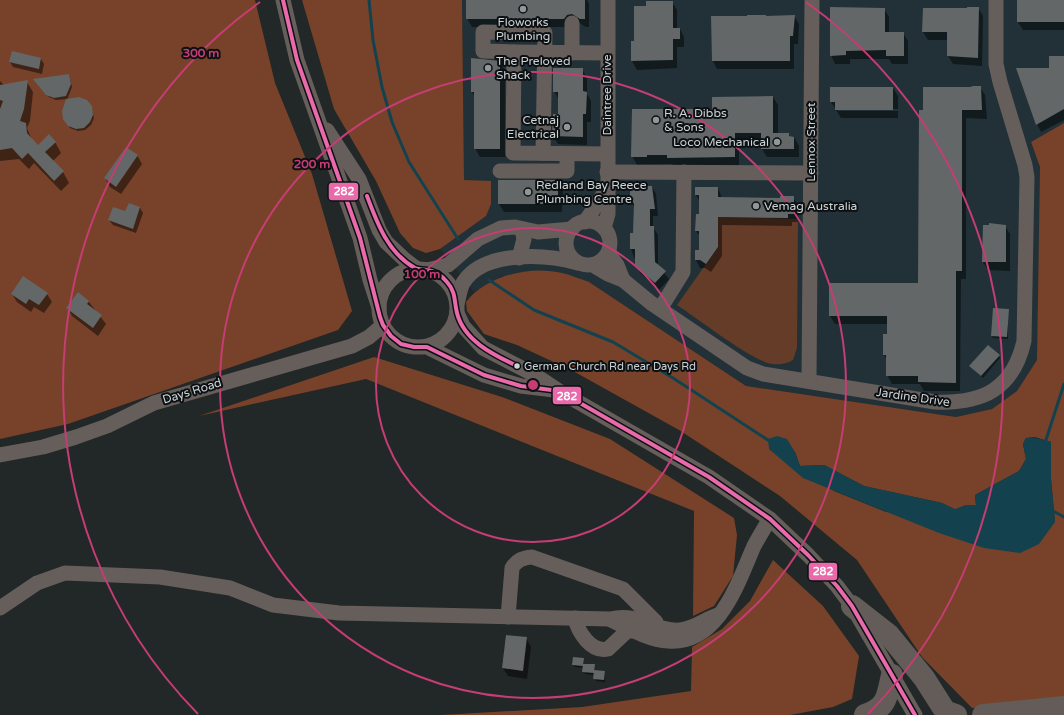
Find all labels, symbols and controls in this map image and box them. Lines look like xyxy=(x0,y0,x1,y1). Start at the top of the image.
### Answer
marker: Floworks Plumbing xyxy=(518,4,528,14)
place label: Floworks Plumbing xyxy=(496,15,550,43)
text: 300 m xyxy=(183,46,219,60)
place label: The Preloved Shack xyxy=(496,54,570,82)
street label: Daintree Drive xyxy=(600,54,614,136)
marker: The Preloved Shack xyxy=(483,63,493,73)
street label: Lennox Street xyxy=(804,102,818,182)
place label: R. A. Dibbs & Sons xyxy=(664,106,727,134)
place label: Cetnaj Electrical xyxy=(507,113,559,141)
marker: R. A. Dibbs & Sons xyxy=(651,115,661,125)
marker: Cetnaj Electrical xyxy=(562,122,572,132)
place label: Loco Mechanical xyxy=(673,135,769,149)
marker: Loco Mechanical xyxy=(772,137,782,147)
text: 200 m xyxy=(294,157,330,171)
place label: Redland Bay Reece Plumbing Centre xyxy=(536,178,647,206)
line badge: 282 xyxy=(328,182,359,201)
text: 282 xyxy=(334,185,354,198)
marker: Redland Bay Reece Plumbing Centre xyxy=(523,187,533,197)
place label: Vemag Australia xyxy=(764,199,857,213)
marker: Vemag Australia xyxy=(751,201,761,211)
text: 100 m xyxy=(404,267,440,281)
place label: German Church Rd near Days Rd xyxy=(524,360,696,373)
marker: German Church Rd near Days Rd xyxy=(512,361,522,371)
street label: Days Road xyxy=(161,375,223,407)
centre of rings xyxy=(526,378,540,392)
street label: Jardine Drive xyxy=(875,385,951,409)
line badge: 282 xyxy=(552,386,582,405)
text: 282 xyxy=(557,390,577,403)
line badge: 282 xyxy=(808,562,838,581)
text: 282 xyxy=(813,565,833,578)

